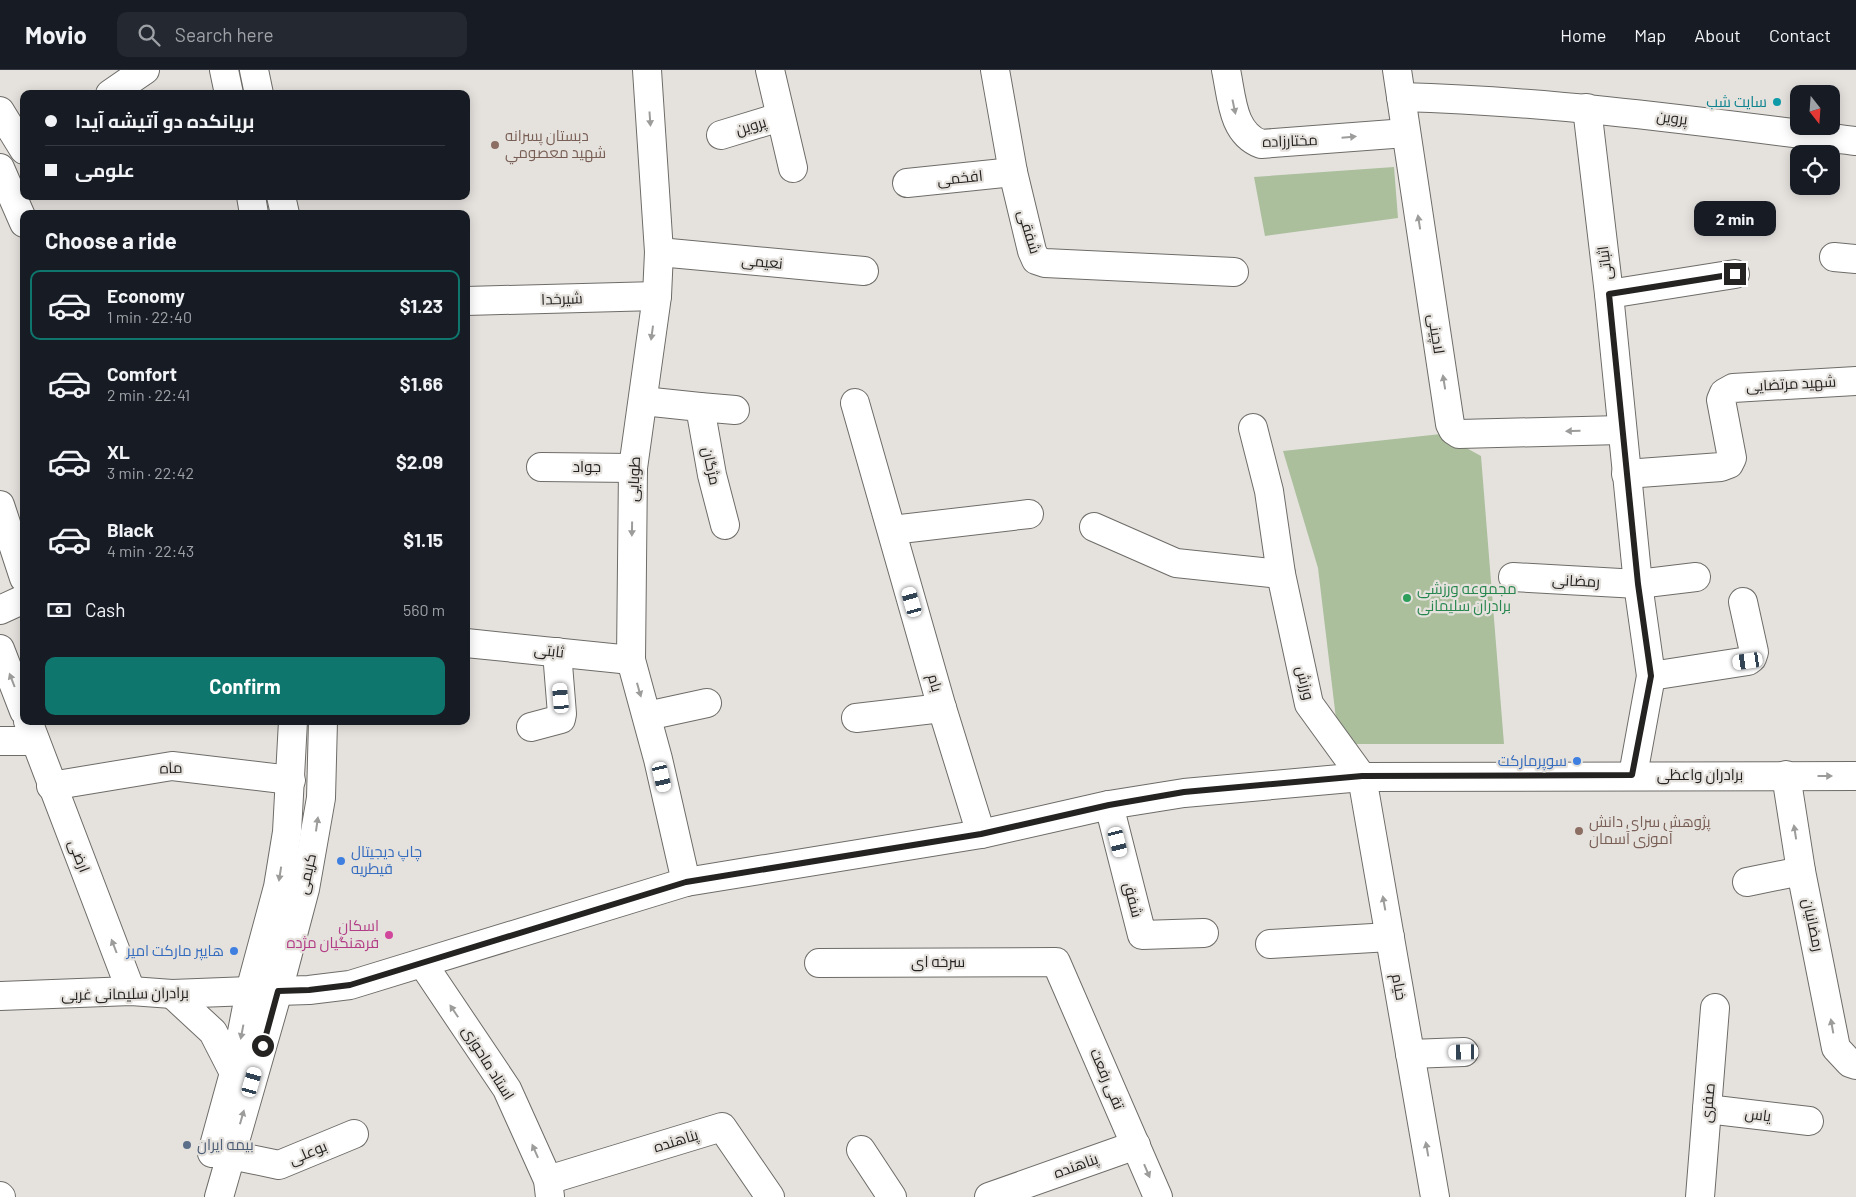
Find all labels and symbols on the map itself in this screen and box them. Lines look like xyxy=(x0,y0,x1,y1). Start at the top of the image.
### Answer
north arrow xyxy=(1790,85,1840,135)
place label: سایت شب xyxy=(1706,92,1767,110)
marker: سایت شب xyxy=(1771,96,1783,108)
one-way arrow xyxy=(1230,99,1238,115)
street label: پروین xyxy=(1655,106,1689,130)
one-way arrow xyxy=(647,111,655,127)
street label: پروین xyxy=(733,112,769,140)
place label: دبستان پسرانه شهيد معصومي xyxy=(505,126,606,165)
street label: مختارزاده xyxy=(1262,130,1318,151)
one-way arrow xyxy=(1341,133,1357,141)
marker: دبستان پسرانه شهيد معصومي xyxy=(489,139,501,151)
street label: افخمی xyxy=(936,166,984,190)
callout: 2 min xyxy=(1694,202,1776,236)
street label: شفقی xyxy=(1013,208,1045,256)
one-way arrow xyxy=(1415,213,1423,229)
street label: اثباتی xyxy=(1593,245,1617,281)
street label: نعیمی xyxy=(741,250,783,274)
route end xyxy=(1724,263,1746,285)
street label: شیرخدا xyxy=(541,288,583,309)
street label: لاچینی xyxy=(1423,313,1449,355)
one-way arrow xyxy=(648,325,656,341)
street label: شهید مرتضایی xyxy=(1745,372,1837,396)
one-way arrow xyxy=(1439,374,1447,390)
one-way arrow xyxy=(1565,427,1581,435)
street label: مژگان xyxy=(697,445,725,487)
street label: طوبایی xyxy=(623,456,645,502)
street label: جواد xyxy=(573,457,601,476)
one-way arrow xyxy=(628,521,636,537)
street label: رمضانی xyxy=(1551,570,1601,592)
place label: مجموعه ورزشی برادران سلیمانی xyxy=(1417,579,1517,616)
car xyxy=(900,586,923,618)
marker: مجموعه ورزشی برادران سلیمانی xyxy=(1401,592,1413,604)
street label: ثابتی xyxy=(533,639,565,663)
car xyxy=(1732,651,1763,671)
street label: ورزش xyxy=(1291,664,1319,702)
one-way arrow xyxy=(8,672,16,687)
street label: بام xyxy=(923,672,947,694)
car xyxy=(552,682,569,714)
one-way arrow xyxy=(636,683,644,698)
place label: سوپرمارکت xyxy=(1498,751,1567,771)
marker: سوپرمارکت xyxy=(1571,755,1583,767)
street label: ماه xyxy=(159,758,183,776)
car xyxy=(651,761,672,793)
street label: برادران واعظی xyxy=(1657,765,1743,785)
one-way arrow xyxy=(1817,772,1833,780)
place label: پژوهش سرای دانش آموزی آسمان xyxy=(1589,812,1710,849)
one-way arrow xyxy=(313,815,321,831)
one-way arrow xyxy=(1791,824,1799,840)
marker: پژوهش سرای دانش آموزی آسمان xyxy=(1573,825,1585,837)
car xyxy=(1107,826,1128,858)
street label: ارضی xyxy=(64,837,94,875)
place label: چاپ دیجیتال قیطریه xyxy=(351,842,422,878)
street label: کریمی xyxy=(293,852,321,896)
marker: چاپ دیجیتال قیطریه xyxy=(335,855,347,867)
one-way arrow xyxy=(275,867,283,883)
street label: شفق xyxy=(1119,880,1147,920)
one-way arrow xyxy=(1380,894,1388,910)
street label: رمضانیان xyxy=(1798,897,1828,953)
place label: اسکان فرهنگیان مژده xyxy=(286,916,379,953)
marker: اسکان فرهنگیان مژده xyxy=(383,929,395,941)
one-way arrow xyxy=(109,939,117,953)
place label: هایپر مارکت امیر xyxy=(126,941,224,961)
marker: هایپر مارکت امیر xyxy=(228,945,240,957)
street label: سرخه ای xyxy=(911,952,965,972)
street label: خیام xyxy=(1387,972,1411,1002)
street label: برادران سلیمانی غربی xyxy=(61,983,189,1005)
one-way arrow xyxy=(449,1004,459,1017)
one-way arrow xyxy=(1828,1018,1836,1034)
street label: استاد ماحوزی xyxy=(457,1022,519,1104)
one-way arrow xyxy=(238,1025,246,1040)
route start xyxy=(252,1035,274,1057)
car xyxy=(1448,1044,1479,1060)
street label: تقی رفعت xyxy=(1085,1045,1129,1113)
car xyxy=(240,1066,263,1098)
street label: صفری xyxy=(1696,1082,1720,1124)
street label: یاس xyxy=(1744,1103,1772,1127)
one-way arrow xyxy=(239,1109,247,1124)
street label: پناهنده xyxy=(651,1125,701,1157)
place label: بیمه ایران xyxy=(197,1135,254,1155)
street label: بوعلی xyxy=(286,1136,330,1170)
marker: بیمه ایران xyxy=(181,1139,193,1151)
one-way arrow xyxy=(1422,1141,1430,1157)
one-way arrow xyxy=(530,1144,538,1158)
street label: پناهنده xyxy=(1051,1149,1101,1183)
one-way arrow xyxy=(1143,1164,1151,1179)

